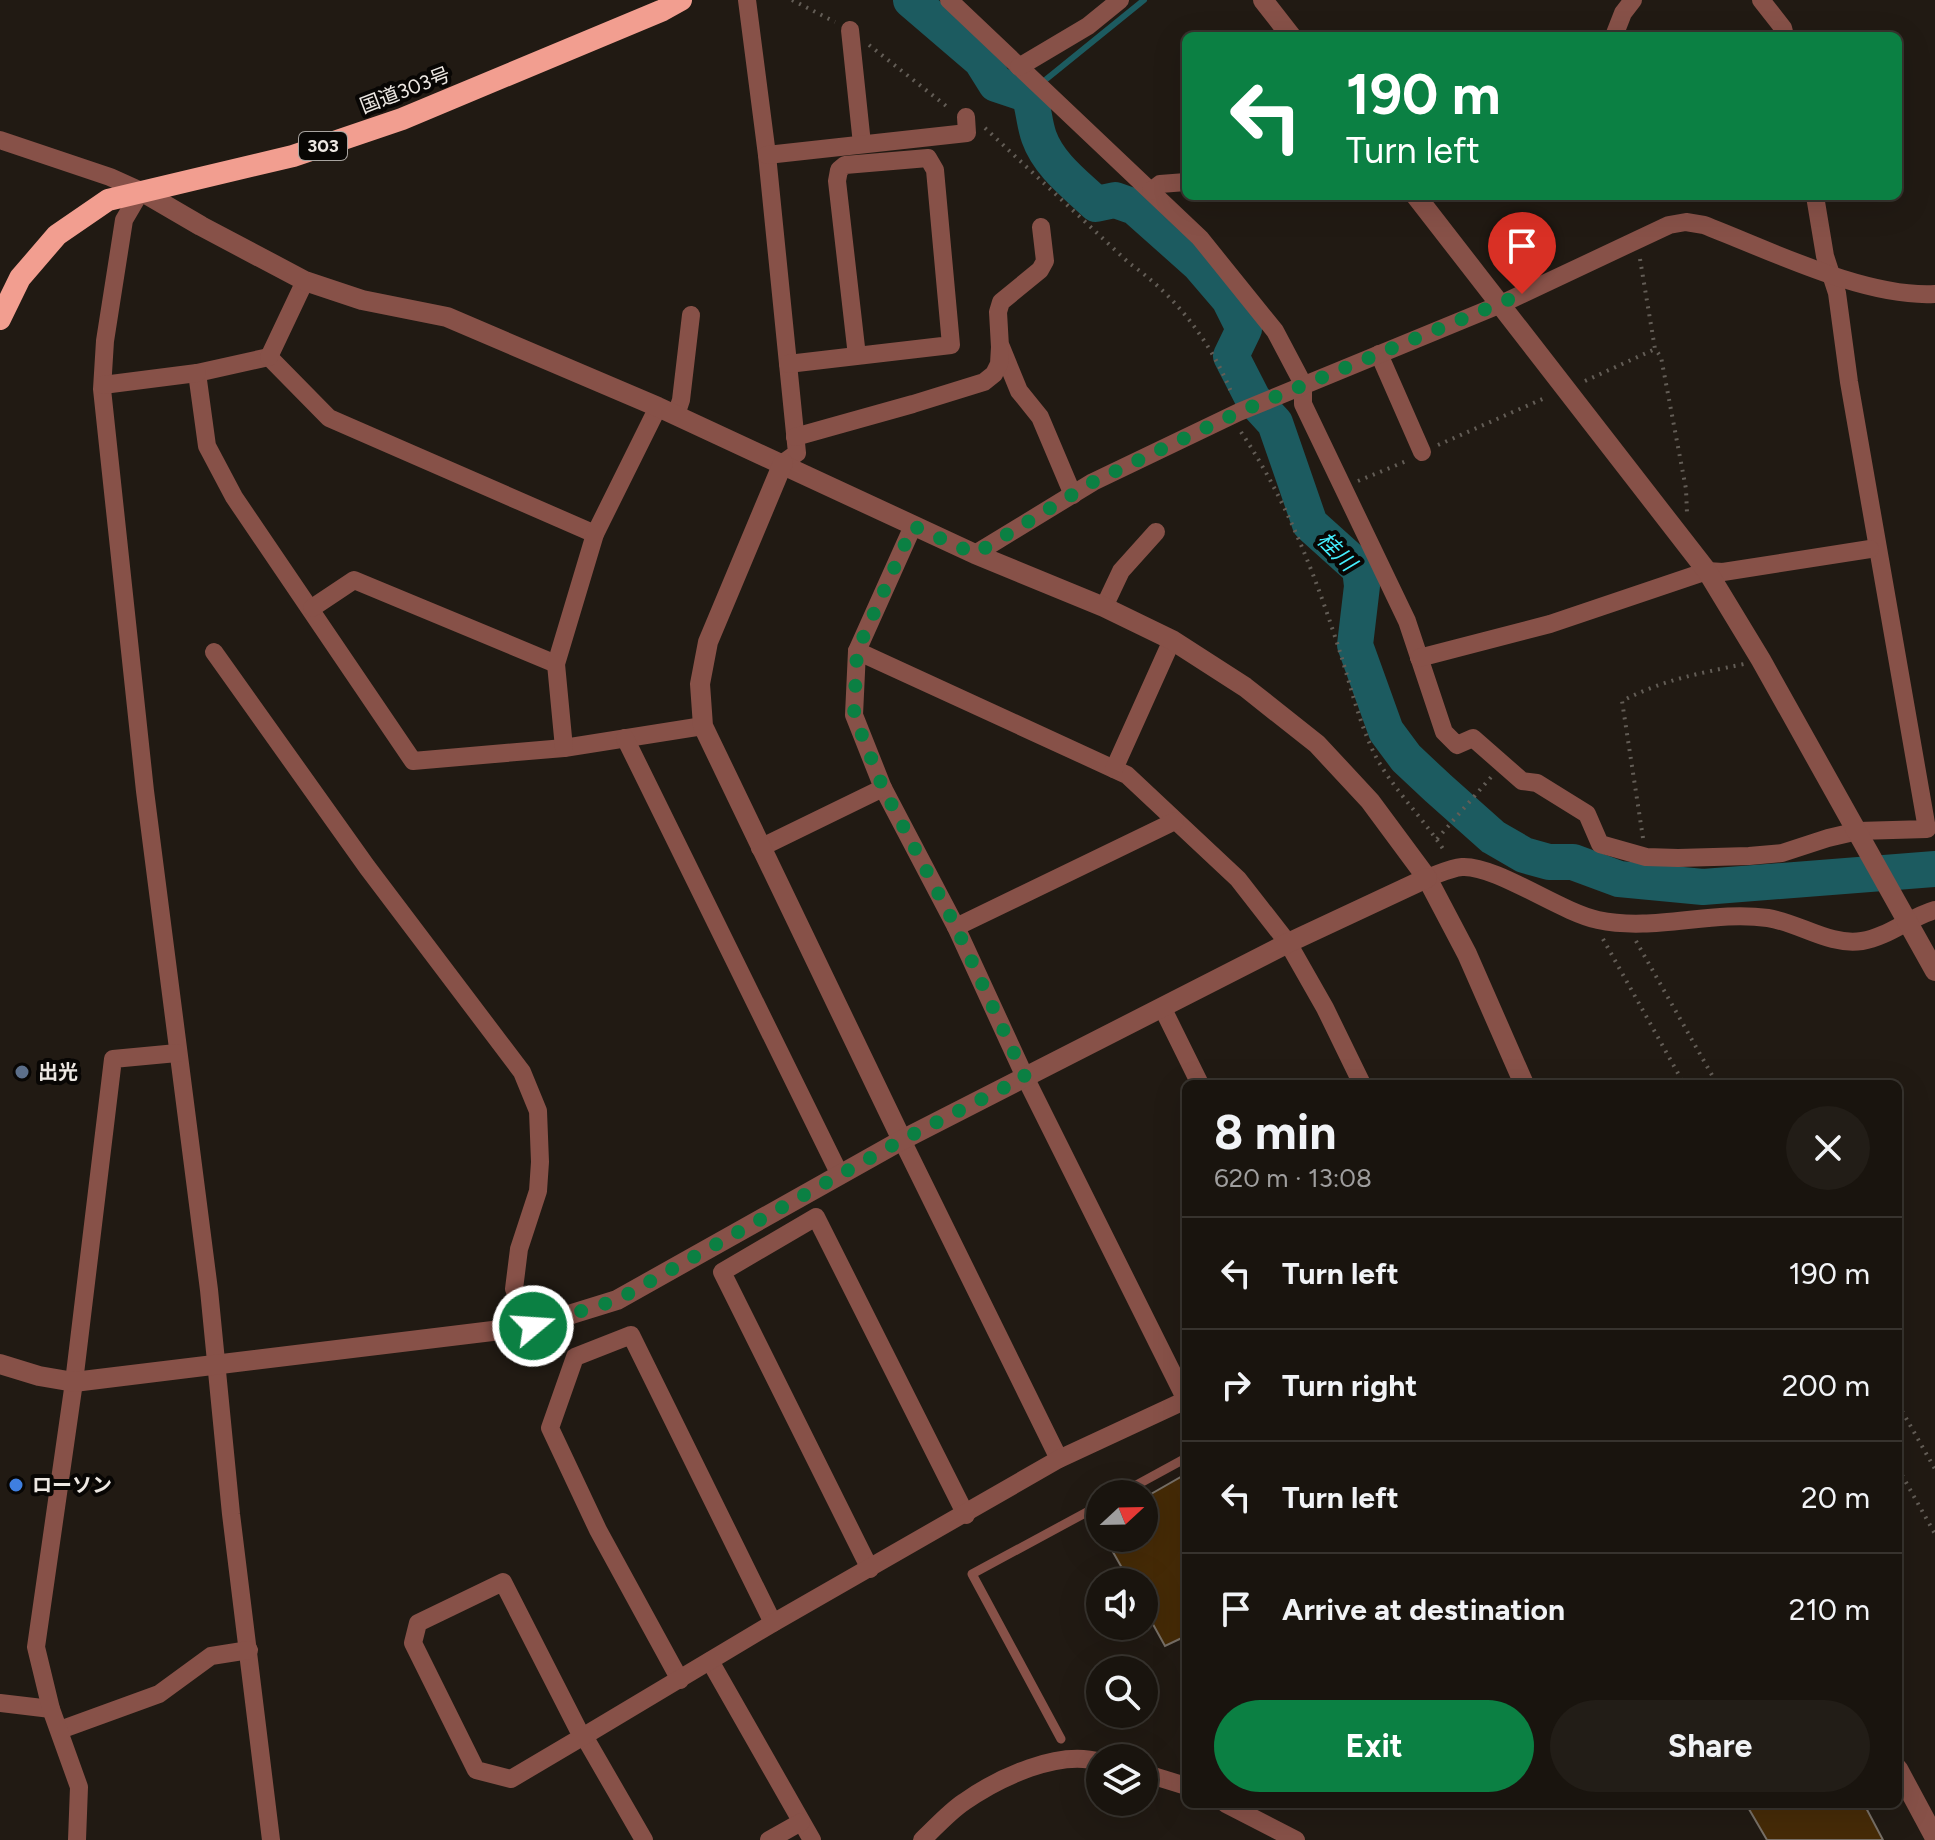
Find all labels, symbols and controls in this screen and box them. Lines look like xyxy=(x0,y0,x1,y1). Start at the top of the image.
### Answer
text: 190 m xyxy=(1346,61,1501,128)
street label: 国道303号 xyxy=(357,62,453,118)
icon: left xyxy=(1214,64,1318,168)
text: Turn left xyxy=(1346,129,1480,172)
road number: 303 xyxy=(299,132,347,160)
pin xyxy=(1488,212,1556,294)
icon: arrive xyxy=(1500,224,1544,268)
water label: 桂川 xyxy=(1312,526,1363,578)
place label: 出光 xyxy=(38,1060,78,1084)
marker: 出光 xyxy=(13,1063,31,1081)
text: 8 min xyxy=(1214,1103,1337,1161)
button: close xyxy=(1786,1106,1870,1190)
text: 620 m · 13:08 xyxy=(1214,1162,1372,1194)
icon: left xyxy=(1214,1251,1258,1295)
text: Turn left xyxy=(1282,1255,1399,1292)
text: 190 m xyxy=(1788,1255,1870,1292)
position arrow xyxy=(491,1284,575,1368)
icon: right xyxy=(1214,1363,1258,1407)
text: Turn right xyxy=(1282,1367,1417,1404)
text: 200 m xyxy=(1782,1367,1870,1404)
place label: ローソン xyxy=(32,1473,112,1497)
icon: left xyxy=(1214,1475,1258,1519)
marker: ローソン xyxy=(7,1476,25,1494)
text: Turn left xyxy=(1282,1479,1399,1516)
text: 20 m xyxy=(1801,1479,1870,1516)
north arrow xyxy=(1086,1480,1158,1552)
map controls xyxy=(1086,1480,1158,1816)
button: sound xyxy=(1086,1568,1158,1640)
icon: arrive xyxy=(1214,1587,1258,1631)
text: Arrive at destination xyxy=(1282,1591,1565,1628)
text: 210 m xyxy=(1789,1591,1870,1628)
button: search xyxy=(1086,1656,1158,1728)
button: Exit xyxy=(1214,1700,1534,1792)
button: Share xyxy=(1550,1700,1870,1792)
button: layers xyxy=(1086,1744,1158,1816)

